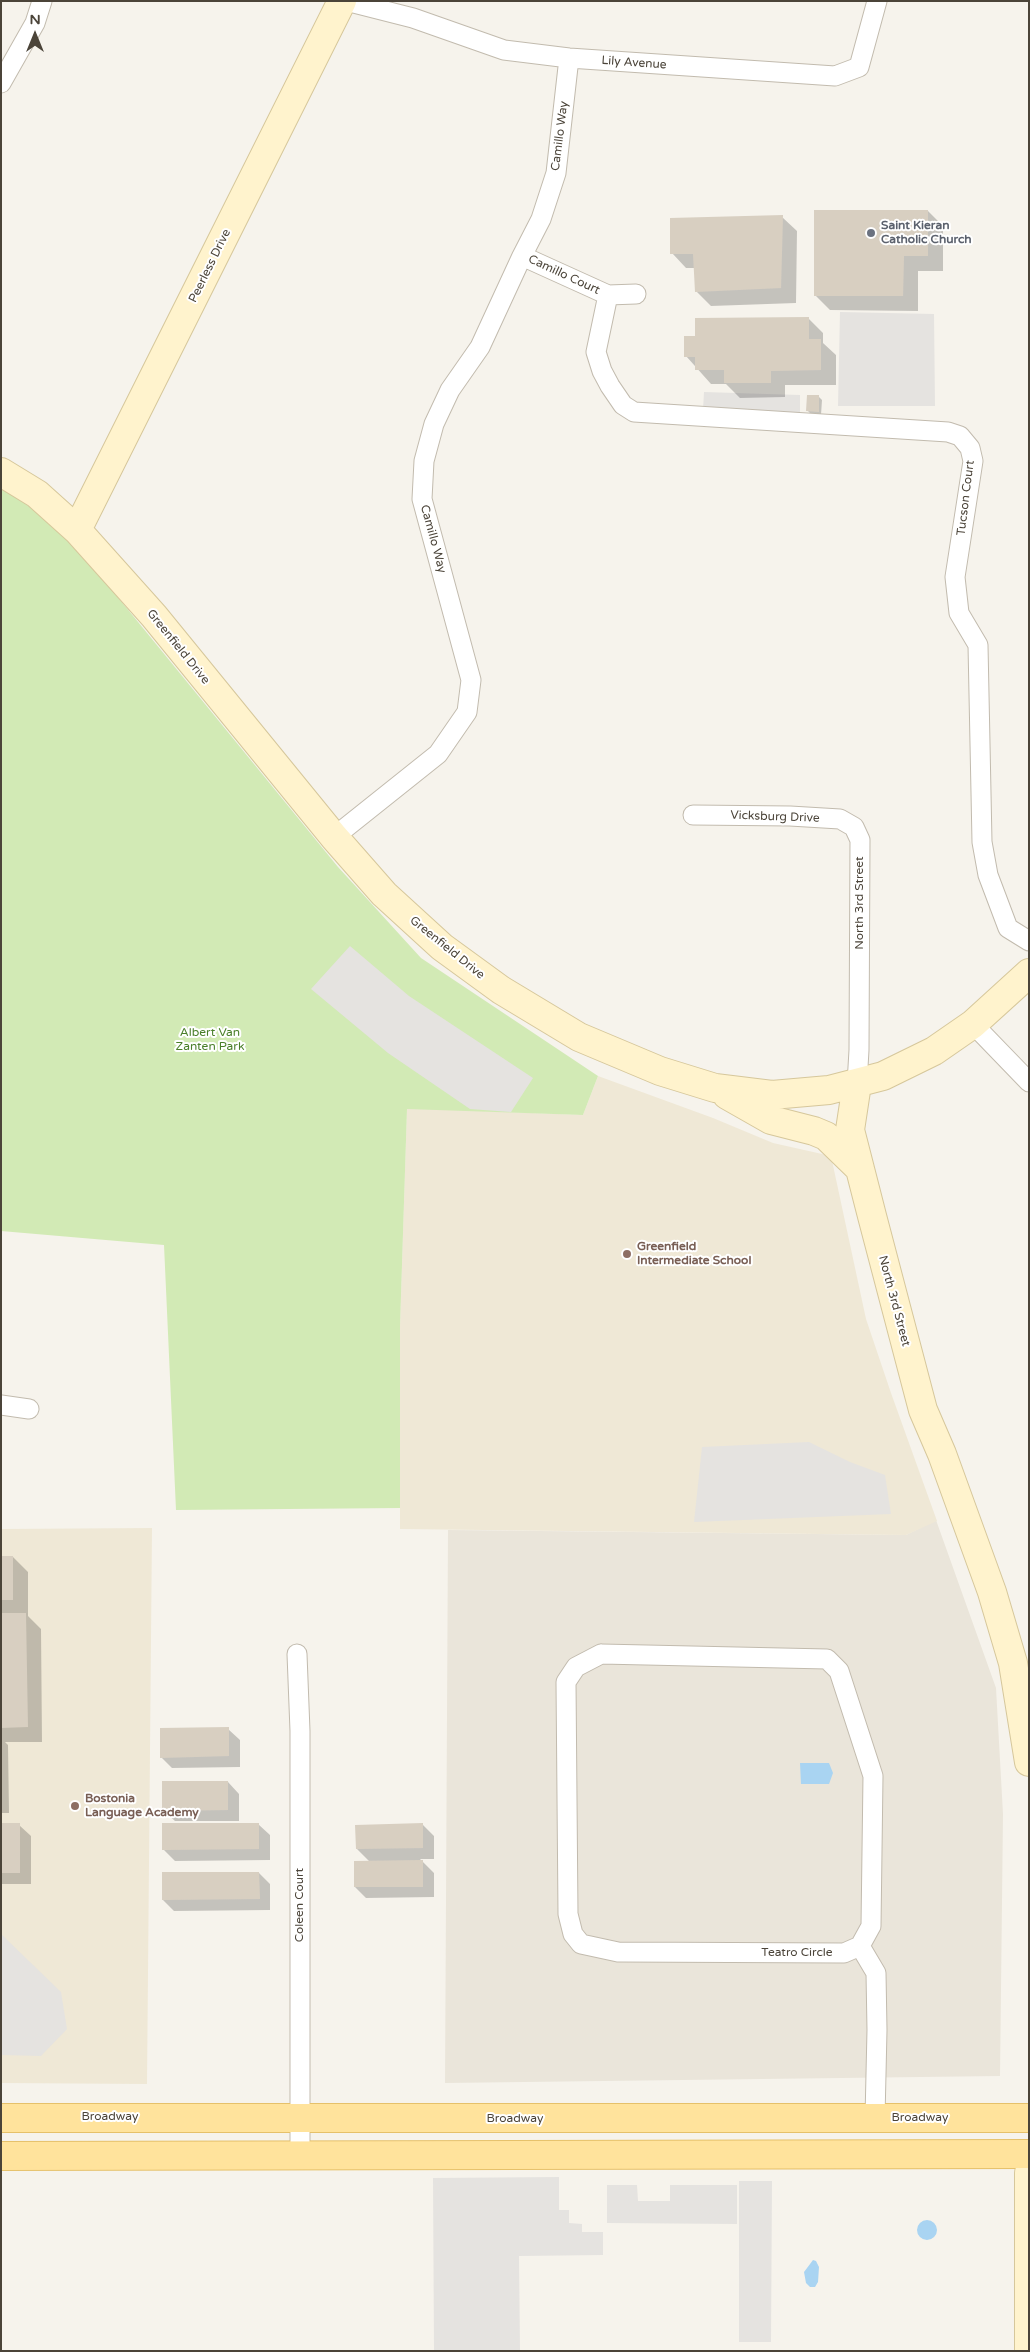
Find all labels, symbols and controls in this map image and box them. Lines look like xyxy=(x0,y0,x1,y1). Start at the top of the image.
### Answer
north arrow xyxy=(10,10,60,60)
text: N xyxy=(29,11,41,28)
street label: Lily Avenue xyxy=(601,54,667,72)
street label: Camillo Way xyxy=(549,100,571,172)
place label: Saint Kieran Catholic Church xyxy=(881,219,972,247)
street label: Peerless Drive xyxy=(186,227,234,305)
marker: Saint Kieran Catholic Church xyxy=(865,227,877,239)
street label: Camillo Court xyxy=(526,252,602,298)
street label: Tucson Court xyxy=(954,460,978,536)
street label: Camillo Way xyxy=(417,503,449,575)
street label: Greenfield Drive xyxy=(143,607,213,687)
street label: Vicksburg Drive xyxy=(730,808,820,826)
street label: North 3rd Street xyxy=(853,856,867,950)
street label: Greenfield Drive xyxy=(407,913,487,983)
park label: Albert Van Zanten Park xyxy=(176,1026,244,1054)
place label: Greenfield Intermediate School xyxy=(637,1240,751,1268)
marker: Greenfield Intermediate School xyxy=(621,1248,633,1260)
street label: North 3rd Street xyxy=(875,1254,913,1348)
place label: Bostonia Language Academy xyxy=(85,1792,199,1820)
marker: Bostonia Language Academy xyxy=(69,1800,81,1812)
street label: Coleen Court xyxy=(293,1868,307,1942)
street label: Teatro Circle xyxy=(761,1946,833,1960)
street label: Broadway xyxy=(82,2110,138,2124)
street label: Broadway xyxy=(892,2111,948,2125)
street label: Broadway xyxy=(487,2112,543,2126)

